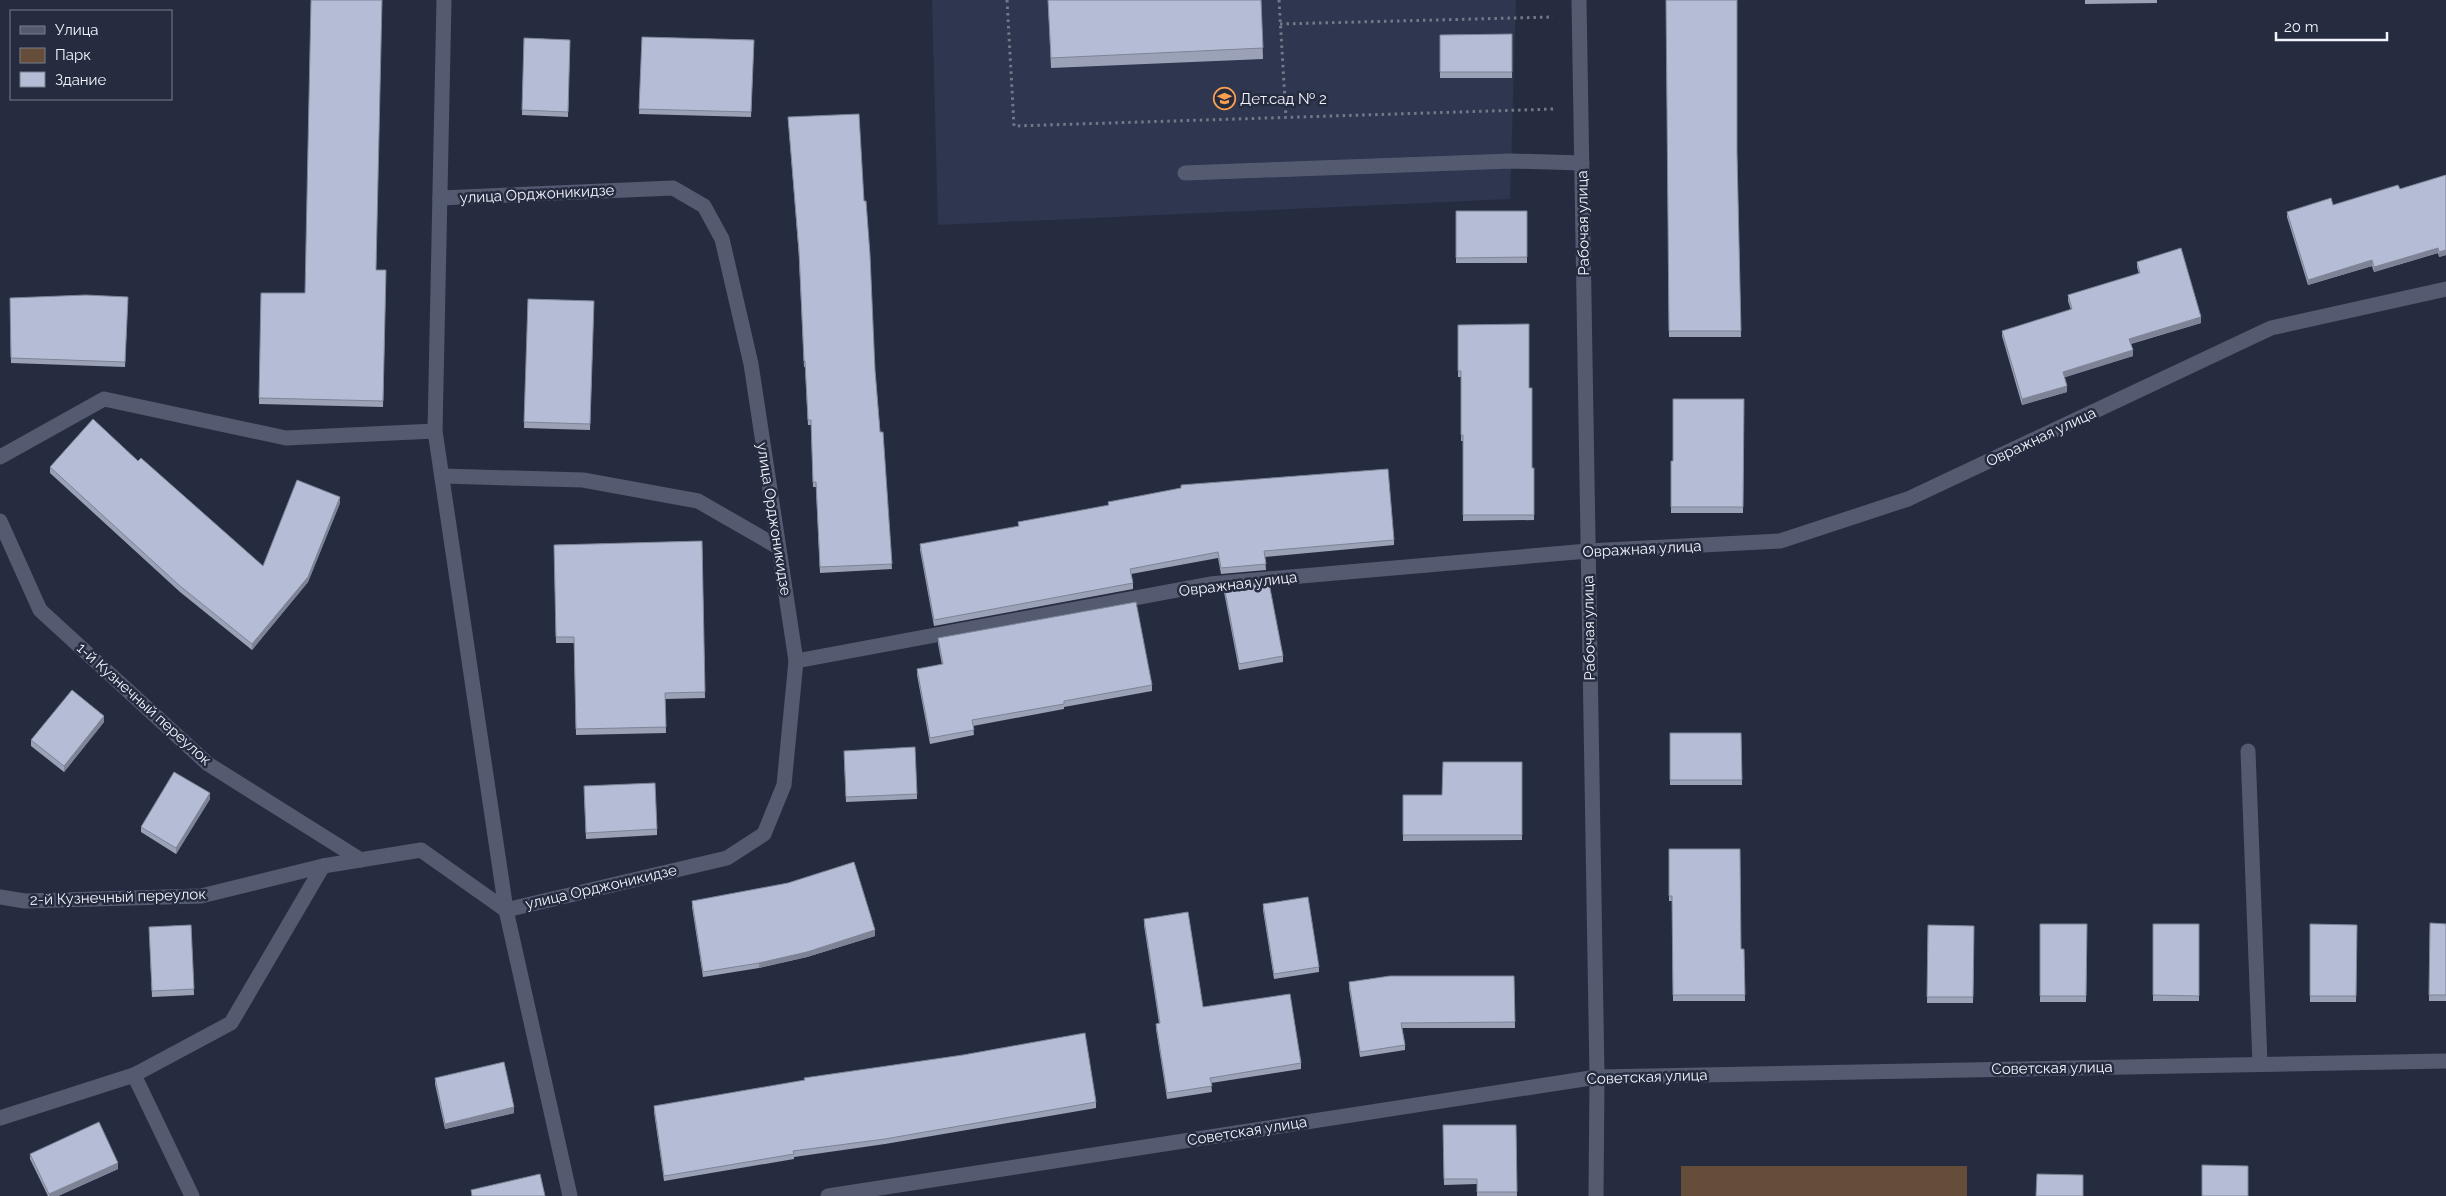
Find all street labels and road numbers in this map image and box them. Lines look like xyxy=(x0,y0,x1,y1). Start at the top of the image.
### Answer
street label: Рабочая улица xyxy=(1573,170,1593,276)
street label: улица Орджоникидзе xyxy=(459,181,615,207)
street label: Овражная улица xyxy=(1983,404,2099,470)
street label: улица Орджоникидзе xyxy=(753,441,795,597)
street label: Овражная улица xyxy=(1582,537,1702,561)
street label: Овражная улица xyxy=(1178,568,1298,600)
street label: Рабочая улица xyxy=(1579,575,1599,681)
street label: 1-й Кузнечный переулок xyxy=(73,639,215,769)
street label: улица Орджоникидзе xyxy=(523,861,679,913)
street label: 2-й Кузнечный переулок xyxy=(30,885,207,909)
street label: Советская улица xyxy=(1991,1058,2113,1078)
street label: Советская улица xyxy=(1586,1066,1708,1088)
street label: Советская улица xyxy=(1186,1113,1308,1149)

